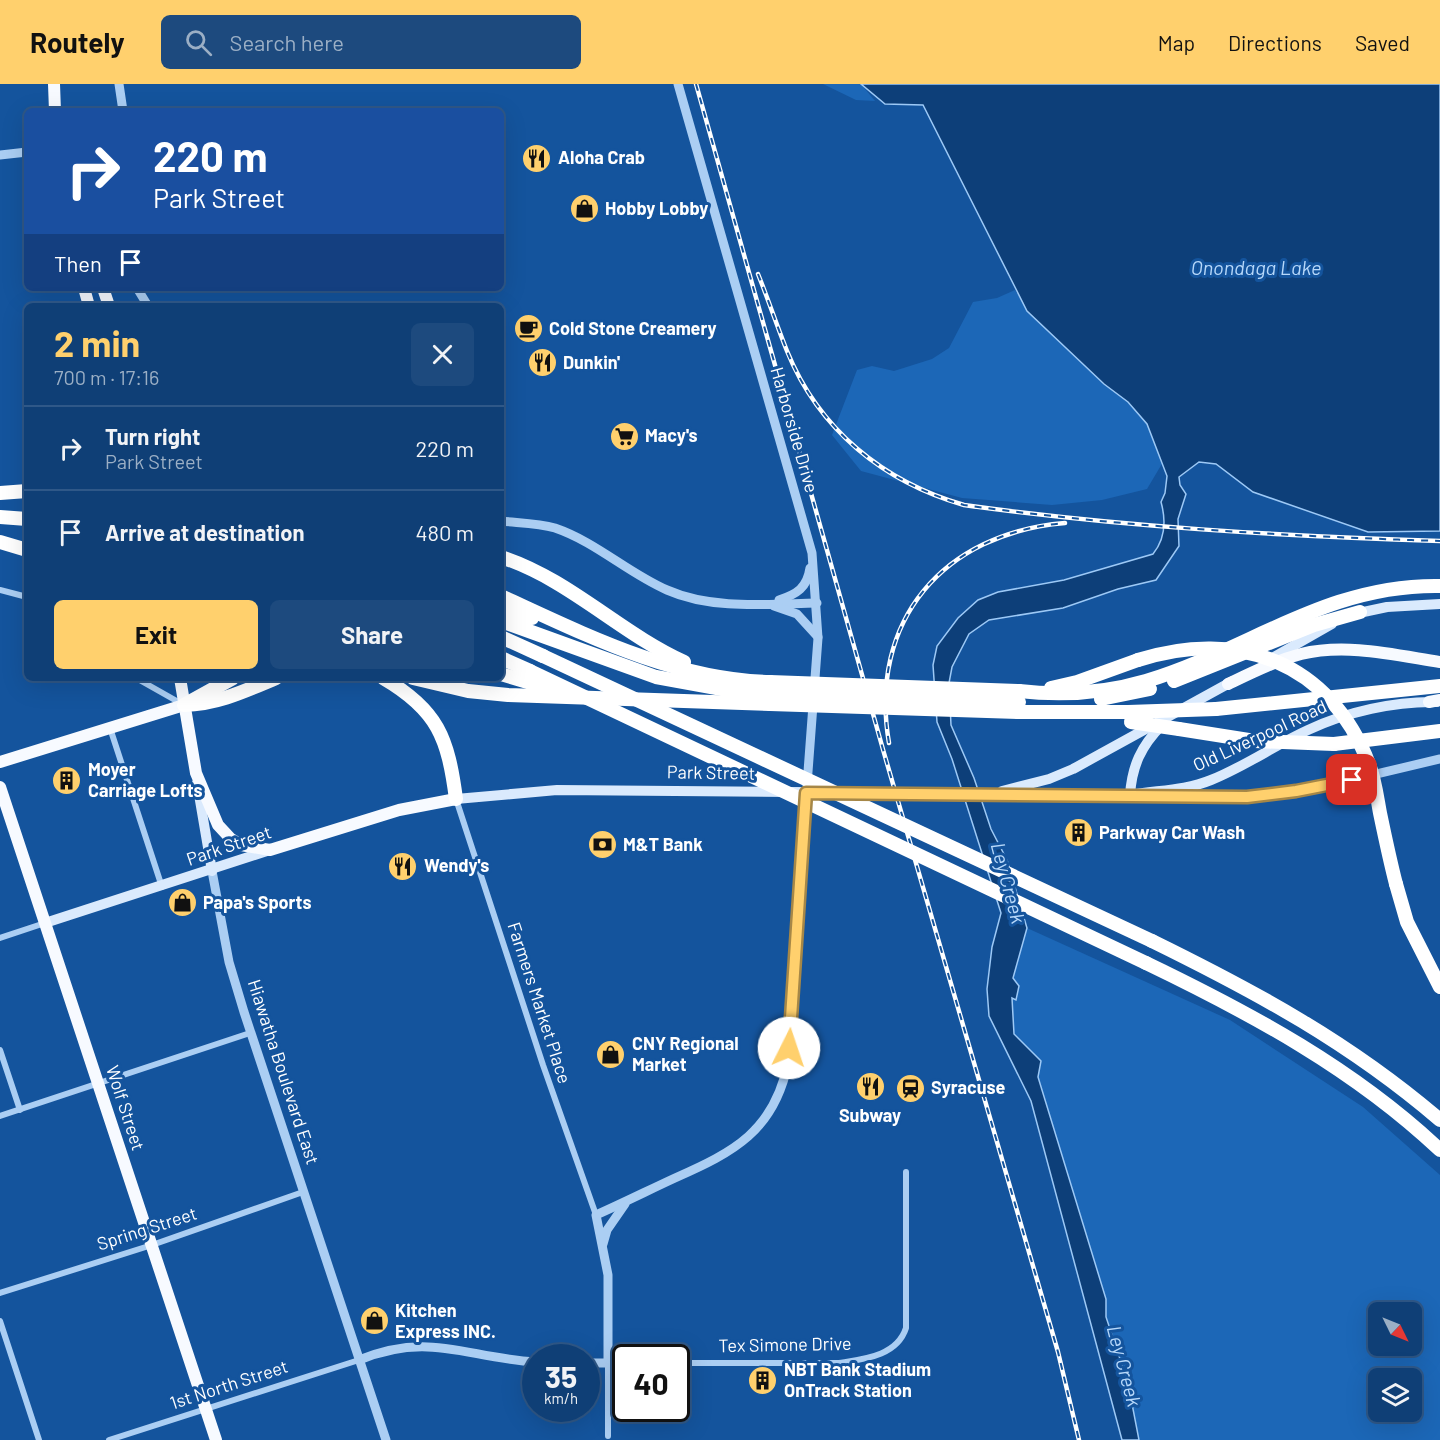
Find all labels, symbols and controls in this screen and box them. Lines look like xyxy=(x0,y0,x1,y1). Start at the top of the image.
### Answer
search box xyxy=(161,15,581,69)
text: Routely xyxy=(30,25,125,59)
icon: search xyxy=(182,26,215,59)
text: Search here xyxy=(230,29,344,55)
text: Map xyxy=(1158,30,1195,55)
text: Directions xyxy=(1228,30,1322,55)
text: Saved xyxy=(1355,30,1410,55)
text: 220 m xyxy=(153,130,267,180)
icon: right xyxy=(54,132,132,210)
restaurant icon: Aloha Crab xyxy=(521,142,553,174)
place label: Aloha Crab xyxy=(558,146,645,168)
text: Park Street xyxy=(153,181,285,213)
shop icon: Hobby Lobby xyxy=(568,193,600,225)
place label: Hobby Lobby xyxy=(605,197,708,219)
icon: arrive xyxy=(114,246,147,279)
text: Then xyxy=(54,250,102,276)
water label: Onondaga Lake xyxy=(1191,255,1321,279)
cafe icon: Cold Stone Creamery xyxy=(512,313,544,345)
place label: Cold Stone Creamery xyxy=(549,317,717,339)
text: 2 min xyxy=(54,321,140,364)
button: close xyxy=(411,323,474,386)
restaurant icon: Dunkin' xyxy=(526,347,558,379)
place label: Dunkin' xyxy=(563,351,620,373)
street label: Harborside Drive xyxy=(766,364,823,495)
text: 700 m · 17:16 xyxy=(54,365,159,389)
supermarket icon: Macy's xyxy=(608,420,640,452)
text: Turn right xyxy=(105,423,200,449)
place label: Macy's xyxy=(645,424,698,446)
icon: right xyxy=(54,432,87,465)
text: 220 m xyxy=(415,435,474,461)
text: Park Street xyxy=(105,449,203,473)
icon: arrive xyxy=(54,516,87,549)
text: Arrive at destination xyxy=(105,519,304,545)
text: 480 m xyxy=(415,519,474,545)
button: Exit xyxy=(54,600,258,669)
button: Share xyxy=(270,600,474,669)
street label: Old Liverpool Road xyxy=(1189,694,1330,776)
pin xyxy=(1326,754,1377,805)
place label: Moyer Carriage Lofts xyxy=(88,758,203,801)
street label: Park Street xyxy=(667,760,755,784)
icon: arrive xyxy=(1335,763,1368,796)
building icon: Moyer Carriage Lofts xyxy=(51,764,83,796)
building icon: Parkway Car Wash xyxy=(1062,817,1094,849)
street label: Park Street xyxy=(183,820,274,870)
place label: Parkway Car Wash xyxy=(1099,821,1245,843)
bank icon: M&T Bank xyxy=(586,829,618,861)
place label: M&T Bank xyxy=(623,833,703,855)
water label: Ley Creek xyxy=(987,840,1031,926)
restaurant icon: Wendy's xyxy=(387,850,419,882)
place label: Wendy's xyxy=(424,854,489,876)
shop icon: Papa's Sports xyxy=(166,887,198,919)
place label: Papa's Sports xyxy=(203,891,311,913)
street label: Farmers Market Place xyxy=(503,919,576,1086)
street label: Hiawatha Boulevard East xyxy=(244,976,324,1167)
position arrow xyxy=(757,1016,821,1080)
place label: CNY Regional Market xyxy=(632,1032,739,1075)
shop icon: CNY Regional Market xyxy=(595,1038,627,1070)
street label: Wolf Street xyxy=(102,1062,150,1153)
restaurant icon: Subway xyxy=(854,1071,886,1103)
station icon: Syracuse xyxy=(894,1072,926,1104)
place label: Syracuse xyxy=(931,1076,1006,1098)
place label: Subway xyxy=(839,1104,901,1126)
street label: Spring Street xyxy=(94,1202,199,1255)
place label: Kitchen Express INC. xyxy=(395,1299,496,1342)
north arrow xyxy=(1368,1302,1422,1356)
map controls xyxy=(1368,1302,1422,1422)
shop icon: Kitchen Express INC. xyxy=(358,1305,390,1337)
water label: Ley Creek xyxy=(1103,1323,1147,1409)
street label: Tex Simone Drive xyxy=(718,1332,852,1356)
speed limit sign: 40 xyxy=(612,1344,690,1422)
street label: 1st North Street xyxy=(167,1355,291,1413)
text: 35 xyxy=(545,1358,577,1394)
place label: NBT Bank Stadium OnTrack Station xyxy=(784,1358,931,1401)
building icon: NBT Bank Stadium OnTrack Station xyxy=(747,1364,779,1396)
button: layers xyxy=(1368,1368,1422,1422)
text: km/h xyxy=(544,1389,578,1407)

